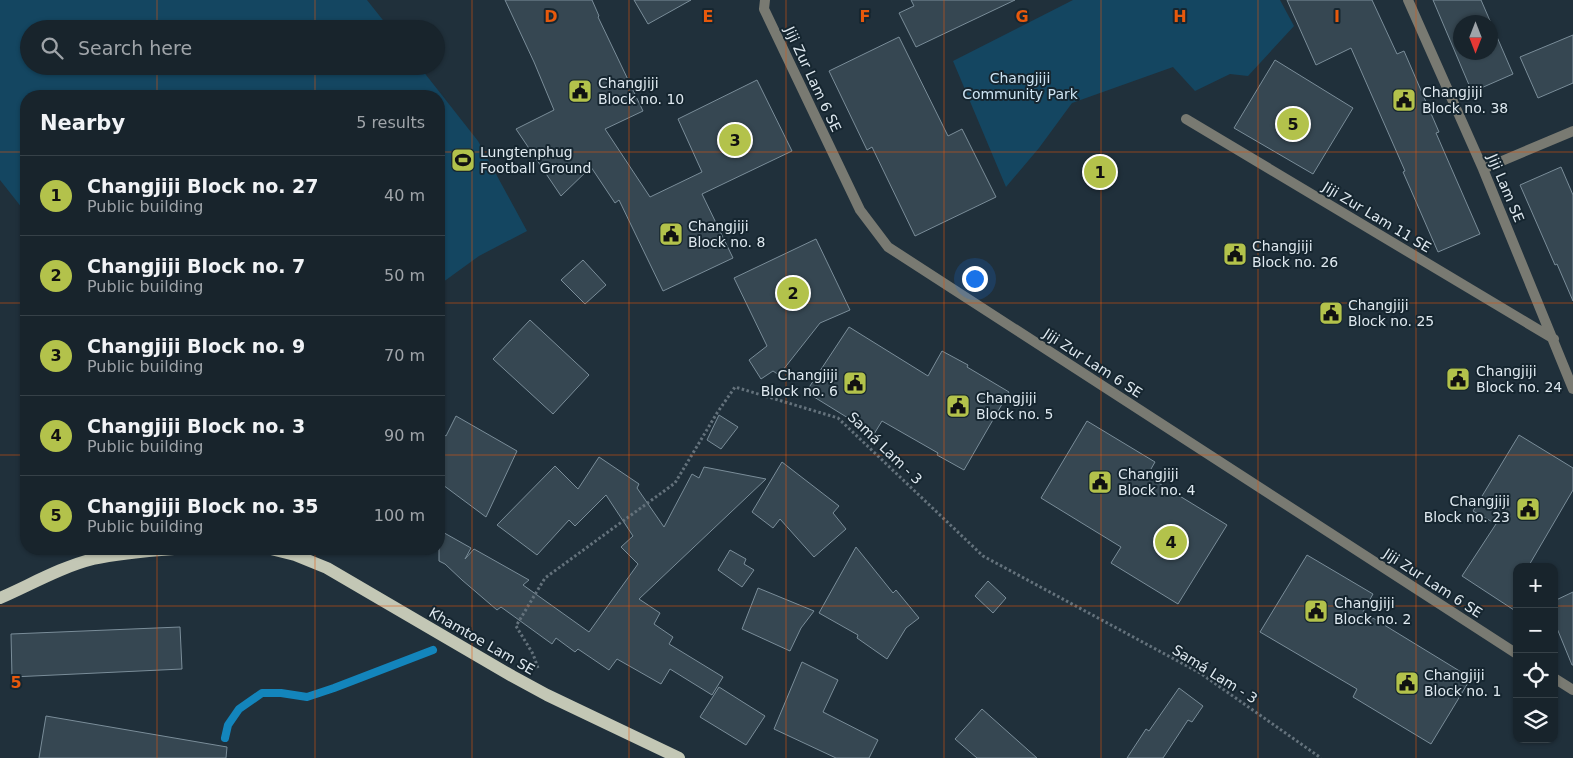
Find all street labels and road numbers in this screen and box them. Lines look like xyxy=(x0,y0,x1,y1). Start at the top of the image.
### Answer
street label: Jiji Zur Lam 6 SE xyxy=(781,23,844,134)
street label: Jiji Lam SE xyxy=(1484,151,1528,224)
street label: Jiji Zur Lam 11 SE xyxy=(1319,178,1434,256)
street label: Jiji Zur Lam 6 SE xyxy=(1040,325,1145,401)
street label: Samá Lam - 3 xyxy=(845,409,925,487)
street label: Jiji Zur Lam 6 SE xyxy=(1380,545,1485,621)
street label: Khamtoe Lam SE xyxy=(426,604,538,678)
street label: Samá Lam - 3 xyxy=(1170,642,1260,706)

